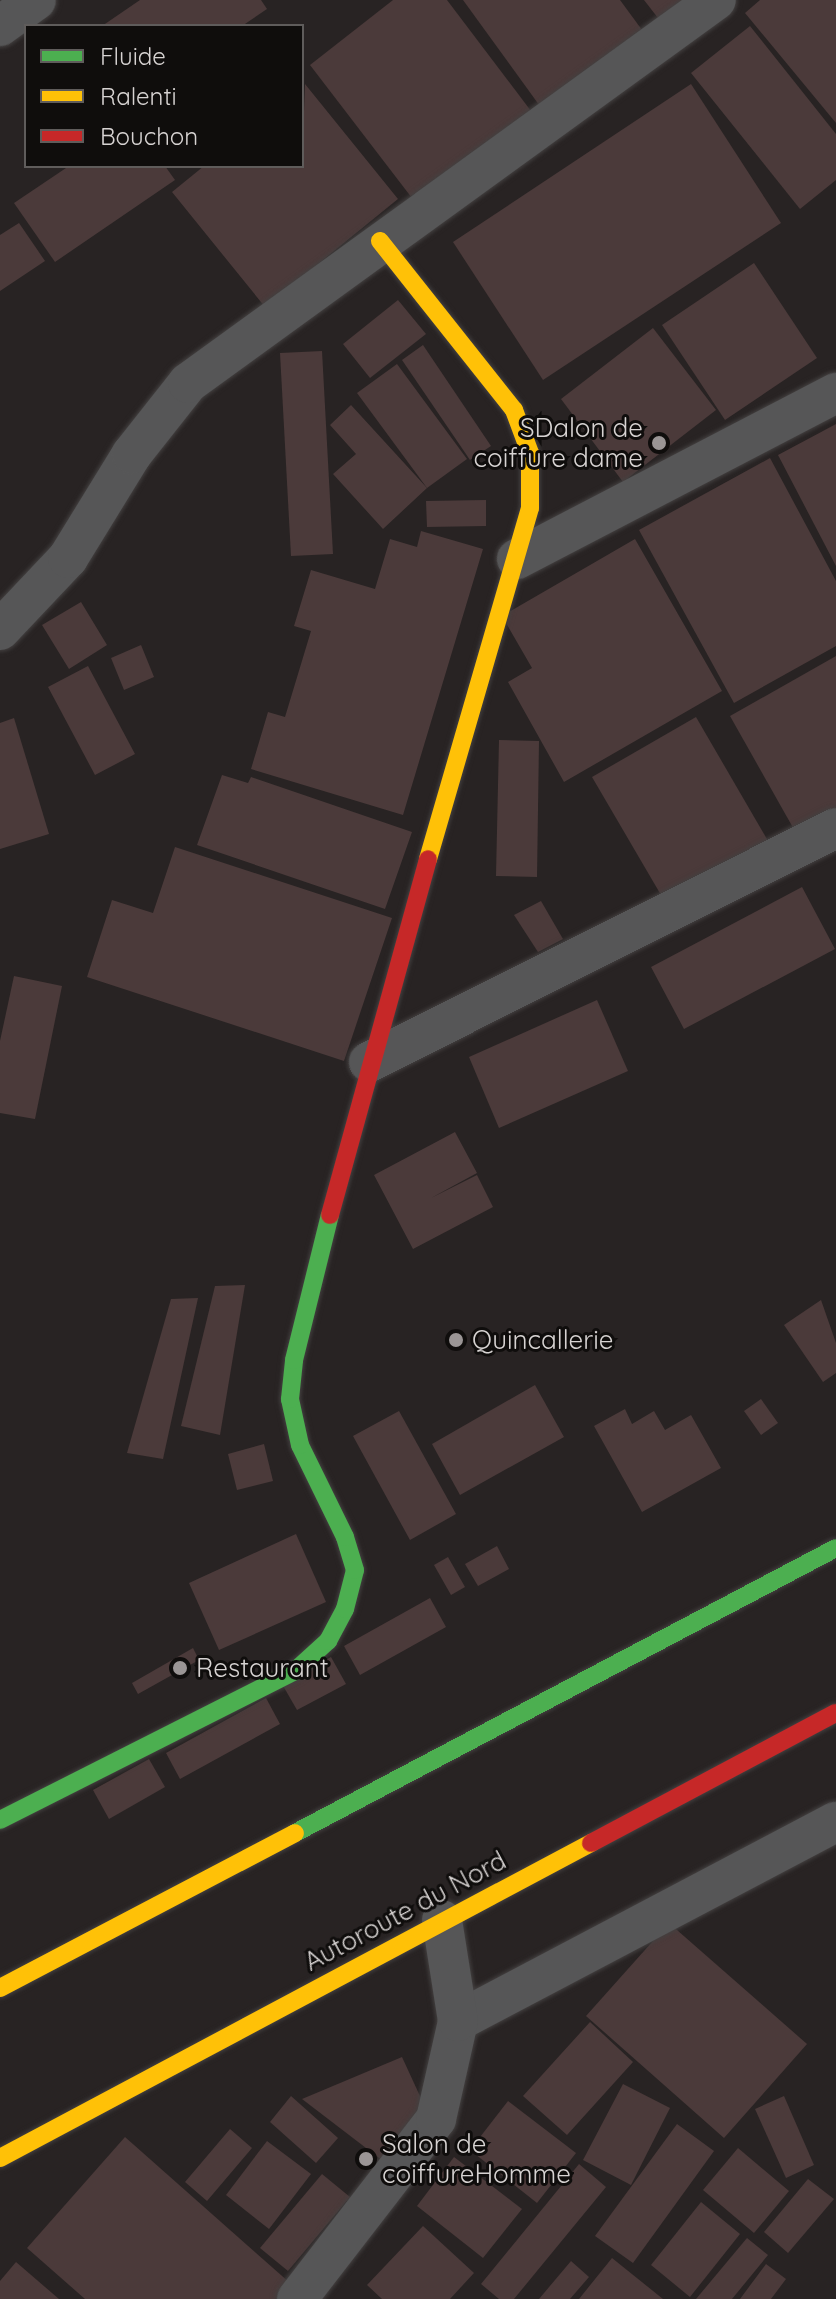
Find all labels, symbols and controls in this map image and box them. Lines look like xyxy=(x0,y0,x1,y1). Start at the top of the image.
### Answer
legend xyxy=(24,24,304,168)
text: Fluide xyxy=(100,41,166,71)
text: Ralenti xyxy=(100,81,177,111)
text: Bouchon xyxy=(100,121,198,151)
place label: SDalon de coiffure dame xyxy=(474,412,643,474)
marker: SDalon de coiffure dame xyxy=(650,434,668,452)
place label: Quincallerie xyxy=(472,1324,613,1356)
marker: Quincallerie xyxy=(447,1331,465,1349)
place label: Restaurant xyxy=(196,1652,329,1684)
marker: Restaurant xyxy=(171,1659,189,1677)
street label: Autoroute du Nord xyxy=(299,1845,511,1977)
place label: Salon de coiffureHomme xyxy=(382,2128,571,2190)
marker: Salon de coiffureHomme xyxy=(357,2150,375,2168)

